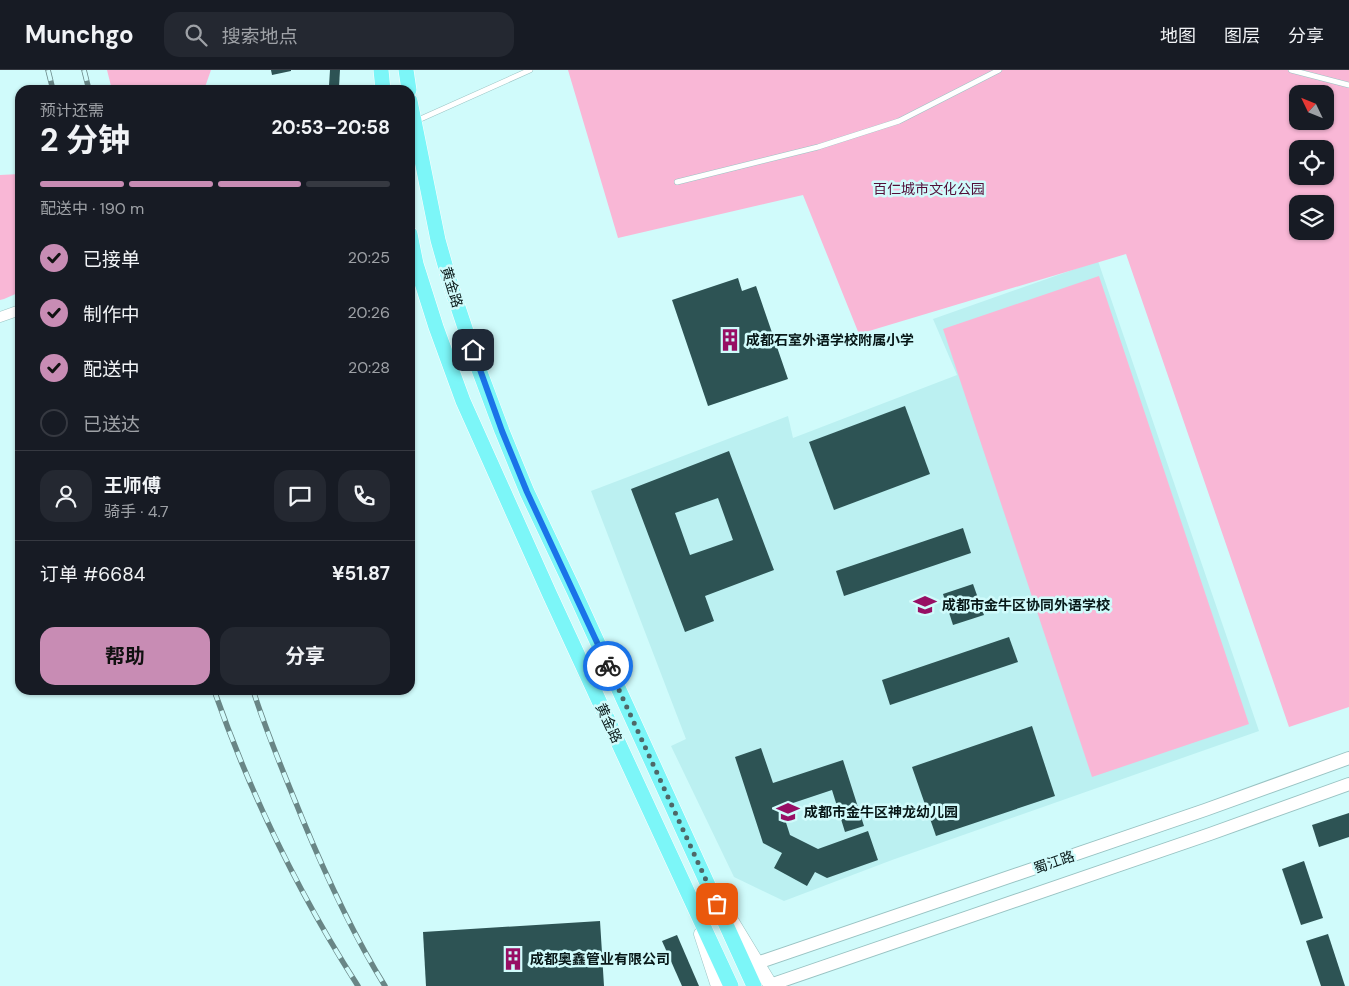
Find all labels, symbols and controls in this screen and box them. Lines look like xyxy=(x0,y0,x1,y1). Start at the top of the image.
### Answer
search box xyxy=(164,12,514,57)
text: Munchgo xyxy=(25,19,134,50)
icon: search xyxy=(182,21,210,49)
text: 搜索地点 xyxy=(222,24,298,49)
text: 地图 xyxy=(1160,24,1196,48)
text: 图层 xyxy=(1224,24,1260,48)
text: 分享 xyxy=(1288,24,1324,48)
north arrow xyxy=(1289,85,1334,130)
map controls xyxy=(1289,85,1334,240)
text: 预计还需 xyxy=(40,100,104,121)
text: 20:53–20:58 xyxy=(271,115,390,140)
text: 2 分钟 xyxy=(40,119,130,161)
button: locate xyxy=(1289,140,1334,185)
park label: 百仁城市文化公园 xyxy=(873,180,985,198)
button: layers xyxy=(1289,195,1334,240)
text: 配送中 · 190 m xyxy=(40,198,144,219)
icon: check xyxy=(40,244,68,272)
text: 已接单 xyxy=(83,247,140,272)
text: 20:25 xyxy=(348,247,390,268)
street label: 黄金路 xyxy=(437,264,467,310)
icon: check xyxy=(40,299,68,327)
text: 制作中 xyxy=(83,302,140,327)
text: 20:26 xyxy=(348,302,390,323)
building icon: 成都石室外语学校附属小学 xyxy=(717,327,743,353)
pin xyxy=(452,329,494,371)
place label: 成都石室外语学校附属小学 xyxy=(746,331,914,349)
icon: home xyxy=(459,336,487,364)
icon: check xyxy=(40,354,68,382)
text: 配送中 xyxy=(83,357,140,382)
text: 20:28 xyxy=(348,357,390,378)
text: 已送达 xyxy=(83,412,140,437)
button: person xyxy=(40,470,92,522)
button: chat xyxy=(274,470,326,522)
button: phone xyxy=(338,470,390,522)
text: 王师傅 xyxy=(104,473,161,498)
text: 骑手 · 4.7 xyxy=(104,501,169,522)
text: ¥51.87 xyxy=(332,561,390,586)
text: 订单 #6684 xyxy=(40,562,145,587)
school or university icon: 成都市金牛区协同外语学校 xyxy=(912,592,938,618)
place label: 成都市金牛区协同外语学校 xyxy=(942,596,1110,614)
button: 帮助 xyxy=(40,627,210,685)
button: 分享 xyxy=(220,627,390,685)
courier xyxy=(583,641,633,691)
icon: bike xyxy=(594,652,622,680)
street label: 黄金路 xyxy=(592,700,626,746)
school or university icon: 成都市金牛区神龙幼儿园 xyxy=(775,799,801,825)
place label: 成都市金牛区神龙幼儿园 xyxy=(804,803,958,821)
street label: 蜀江路 xyxy=(1031,847,1077,877)
pin xyxy=(696,883,738,925)
icon: bag xyxy=(703,890,731,918)
building icon: 成都奥鑫管业有限公司 xyxy=(500,946,526,972)
place label: 成都奥鑫管业有限公司 xyxy=(530,950,670,968)

